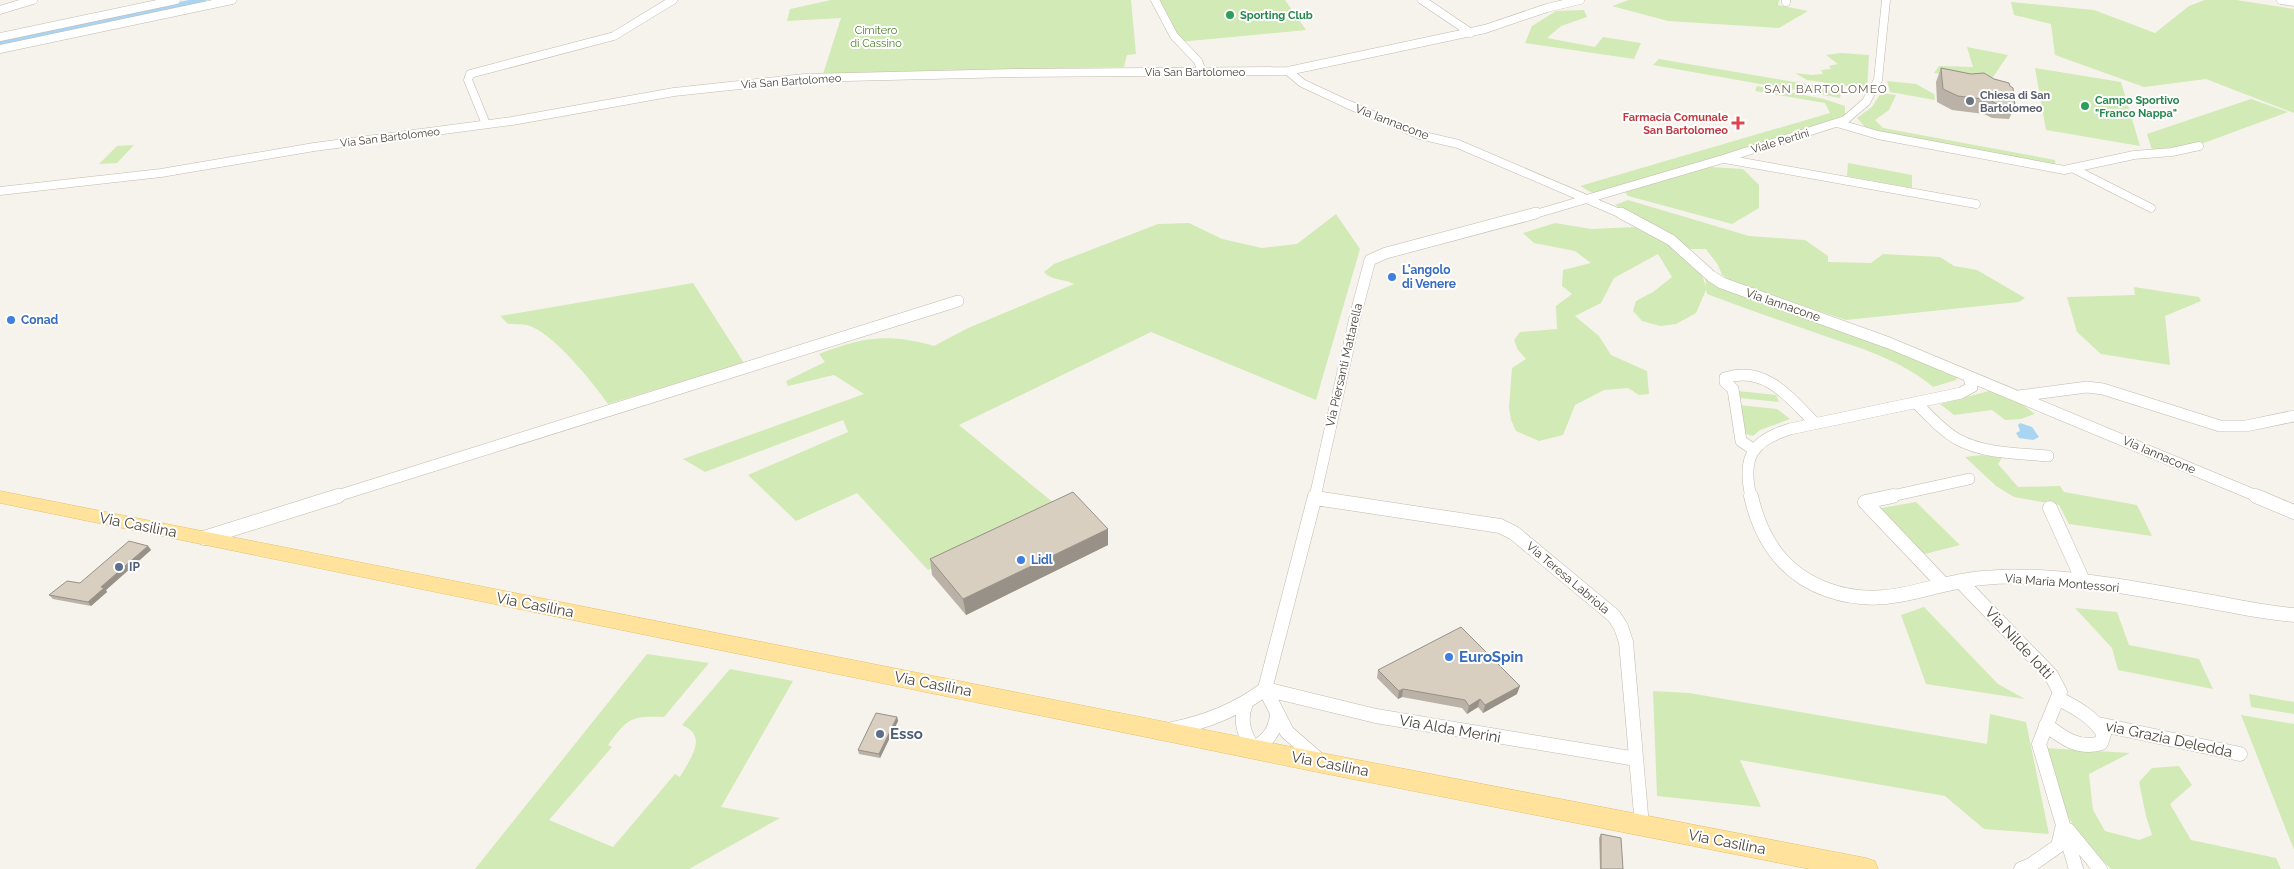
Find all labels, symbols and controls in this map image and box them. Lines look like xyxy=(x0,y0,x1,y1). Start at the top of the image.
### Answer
marker: Sporting Club xyxy=(1224,9,1236,21)
place label: Sporting Club xyxy=(1240,9,1313,22)
park label: Cimitero di Cassino xyxy=(850,24,902,50)
street label: Via San Bartolomeo xyxy=(1145,66,1246,79)
street label: Via San Bartolomeo xyxy=(740,71,842,91)
district label: SAN BARTOLOMEO xyxy=(1764,82,1888,96)
place label: Chiesa di San Bartolomeo xyxy=(1980,89,2051,115)
place label: Campo Sportivo "Franco Nappa" xyxy=(2095,94,2180,120)
marker: Chiesa di San Bartolomeo xyxy=(1964,95,1976,107)
marker: Campo Sportivo "Franco Nappa" xyxy=(2079,100,2091,112)
street label: Via Iannacone xyxy=(1353,101,1431,143)
place label: Farmacia Comunale San Bartolomeo xyxy=(1623,111,1728,137)
marker: Farmacia Comunale San Bartolomeo xyxy=(1732,117,1744,129)
street label: Via San Bartolomeo xyxy=(339,125,441,150)
street label: Viale Pertini xyxy=(1750,126,1811,156)
place label: L'angolo di Venere xyxy=(1402,263,1456,291)
marker: L'angolo di Venere xyxy=(1386,271,1398,283)
street label: Via Iannacone xyxy=(1744,286,1822,324)
street label: Via Piersanti Mattarella xyxy=(1323,302,1365,428)
place label: Conad xyxy=(21,313,59,327)
marker: Conad xyxy=(5,314,17,326)
street label: Via Iannacone xyxy=(2120,433,2198,477)
street label: Via Casilina xyxy=(98,509,178,541)
street label: Via Teresa Labriola xyxy=(1524,539,1612,617)
place label: Lidl xyxy=(1031,553,1053,567)
marker: Lidl xyxy=(1015,554,1027,566)
place label: IP xyxy=(129,560,140,574)
marker: IP xyxy=(113,561,125,573)
street label: Via Maria Montessori xyxy=(2004,571,2120,595)
street label: Via Casilina xyxy=(495,589,575,621)
street label: Via Nilde Iotti xyxy=(1981,603,2057,683)
place label: EuroSpin xyxy=(1459,648,1523,666)
marker: EuroSpin xyxy=(1443,651,1455,663)
street label: Via Casilina xyxy=(893,668,973,700)
street label: Via Alda Merini xyxy=(1398,711,1502,747)
street label: via Grazia Deledda xyxy=(2104,717,2234,761)
place label: Esso xyxy=(890,725,923,743)
marker: Esso xyxy=(874,728,886,740)
street label: Via Casilina xyxy=(1290,748,1370,780)
street label: Via Casilina xyxy=(1687,826,1767,858)

